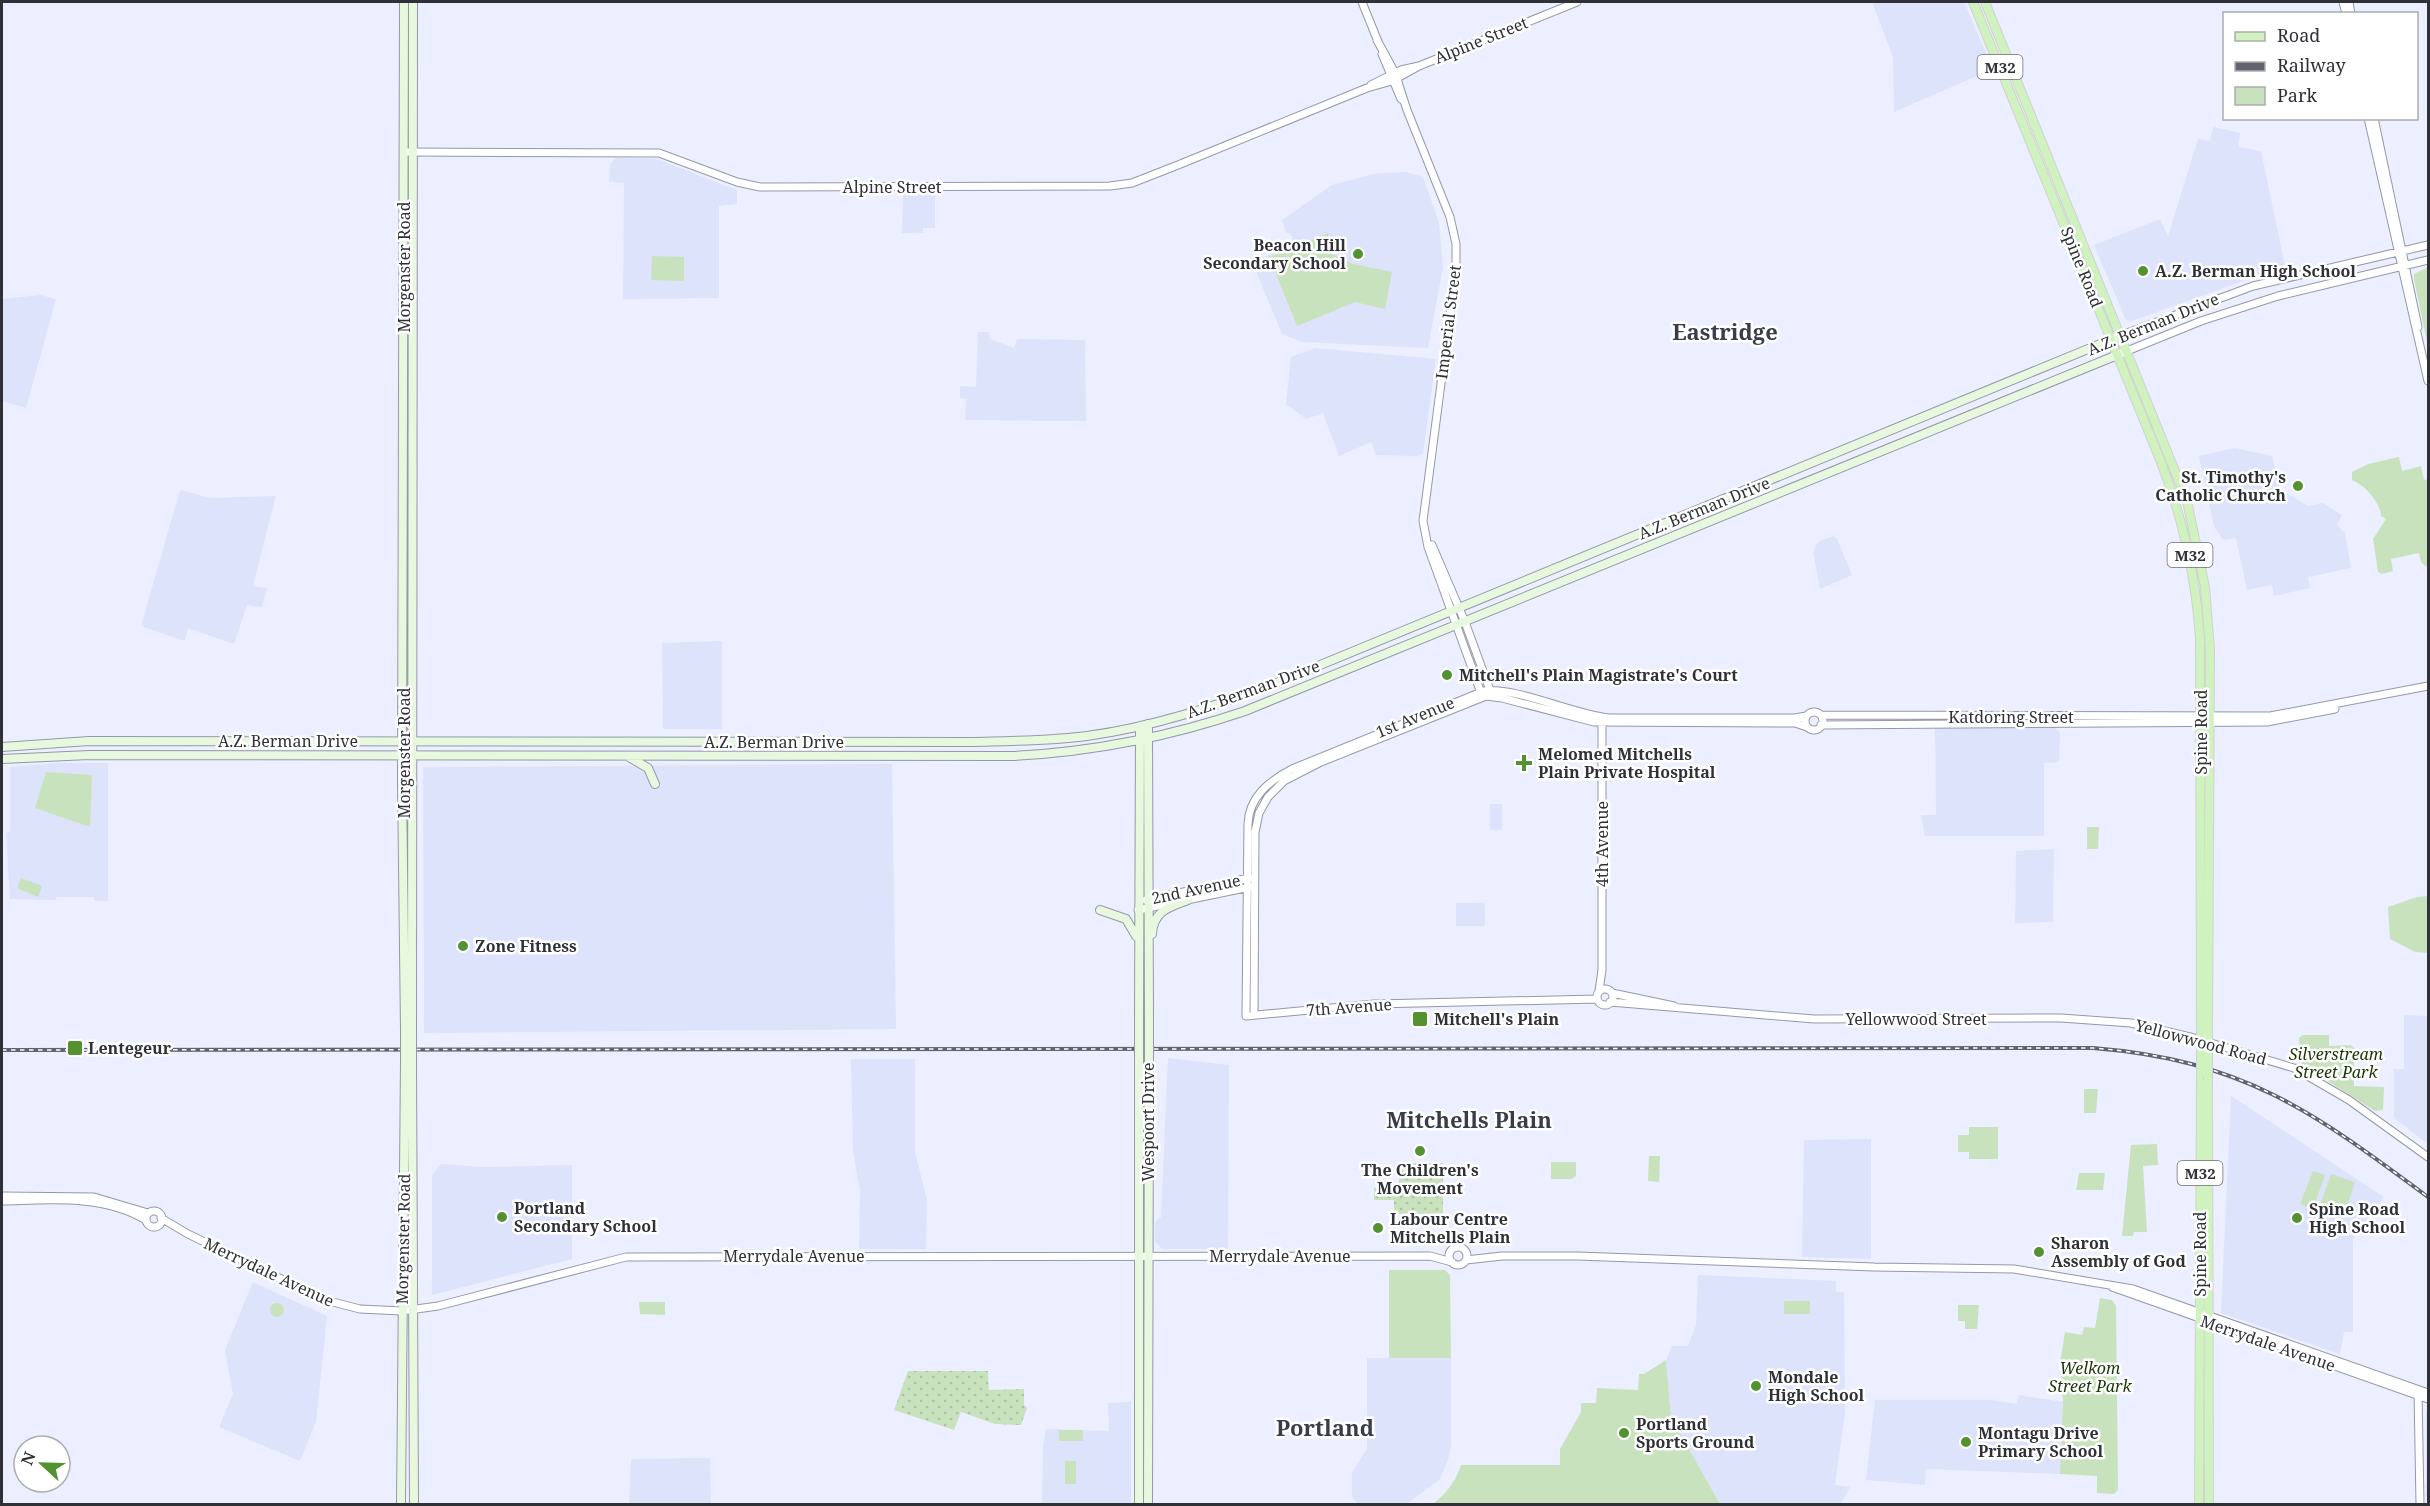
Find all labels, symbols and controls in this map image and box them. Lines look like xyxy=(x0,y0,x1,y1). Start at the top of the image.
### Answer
street label: Alpine Street xyxy=(1431,11,1531,69)
legend xyxy=(2223,12,2418,120)
text: Road xyxy=(2277,23,2320,47)
text: Railway xyxy=(2277,53,2347,77)
road number: M32 xyxy=(1978,55,2022,79)
text: Park xyxy=(2277,83,2317,107)
street label: Alpine Street xyxy=(843,176,942,198)
street label: Morgenster Road xyxy=(393,201,415,332)
street label: Spine Road xyxy=(2056,223,2108,311)
place label: Beacon Hill Secondary School xyxy=(1203,234,1346,274)
marker: Beacon Hill Secondary School xyxy=(1351,247,1365,261)
place label: A.Z. Berman High School xyxy=(2155,260,2356,282)
street label: Imperial Street xyxy=(1430,263,1466,380)
marker: A.Z. Berman High School xyxy=(2136,264,2150,278)
street label: A.Z. Berman Drive xyxy=(2084,288,2222,360)
district label: Eastridge xyxy=(1672,316,1778,346)
place label: St. Timothy's Catholic Church xyxy=(2155,466,2286,506)
street label: A.Z. Berman Drive xyxy=(1635,472,1773,544)
marker: St. Timothy's Catholic Church xyxy=(2291,479,2305,493)
road number: M32 xyxy=(2168,543,2212,567)
street label: A.Z. Berman Drive xyxy=(1183,655,1323,723)
place label: Mitchell's Plain Magistrate's Court xyxy=(1459,664,1738,686)
marker: Mitchell's Plain Magistrate's Court xyxy=(1440,668,1454,682)
street label: Morgenster Road xyxy=(393,687,415,818)
street label: Spine Road xyxy=(2190,689,2212,775)
street label: 1st Avenue xyxy=(1372,691,1458,743)
street label: Katdoring Street xyxy=(1948,706,2074,728)
street label: A.Z. Berman Drive xyxy=(218,730,358,752)
street label: A.Z. Berman Drive xyxy=(704,731,844,753)
place label: Melomed Mitchells Plain Private Hospital xyxy=(1538,743,1716,783)
marker: Melomed Mitchells Plain Private Hospital xyxy=(1515,754,1533,772)
street label: 4th Avenue xyxy=(1591,801,1613,887)
street label: 2nd Avenue xyxy=(1149,869,1243,909)
place label: Zone Fitness xyxy=(475,935,577,957)
marker: Zone Fitness xyxy=(456,939,470,953)
street label: 7th Avenue xyxy=(1305,993,1393,1021)
place label: Mitchell's Plain xyxy=(1434,1008,1559,1030)
street label: Yellowwood Street xyxy=(1844,1008,1987,1030)
marker: Mitchell's Plain xyxy=(1411,1010,1429,1028)
street label: Yellowwood Road xyxy=(2132,1014,2269,1070)
place label: Lentegeur xyxy=(88,1037,172,1059)
marker: Lentegeur xyxy=(66,1039,84,1057)
park label: Silverstream Street Park xyxy=(2289,1043,2384,1083)
street label: Wespoort Drive xyxy=(1137,1062,1159,1182)
district label: Mitchells Plain xyxy=(1386,1104,1552,1134)
marker: The Children's Movement xyxy=(1413,1144,1427,1158)
place label: The Children's Movement xyxy=(1361,1159,1479,1199)
road number: M32 xyxy=(2178,1161,2222,1185)
street label: Morgenster Road xyxy=(391,1173,415,1305)
place label: Portland Secondary School xyxy=(514,1197,657,1237)
place label: Spine Road High School xyxy=(2309,1198,2406,1238)
place label: Labour Centre Mitchells Plain xyxy=(1390,1208,1511,1248)
marker: Portland Secondary School xyxy=(495,1210,509,1224)
street label: Spine Road xyxy=(2189,1211,2211,1297)
marker: Spine Road High School xyxy=(2290,1211,2304,1225)
marker: Labour Centre Mitchells Plain xyxy=(1371,1221,1385,1235)
street label: Merrydale Avenue xyxy=(200,1232,338,1312)
place label: Sharon Assembly of God xyxy=(2051,1232,2186,1272)
street label: Merrydale Avenue xyxy=(723,1245,865,1267)
street label: Merrydale Avenue xyxy=(1209,1245,1351,1267)
marker: Sharon Assembly of God xyxy=(2032,1245,2046,1259)
street label: Merrydale Avenue xyxy=(2198,1310,2338,1376)
park label: Welkom Street Park xyxy=(2048,1357,2133,1397)
place label: Mondale High School xyxy=(1768,1366,1865,1406)
marker: Mondale High School xyxy=(1749,1379,1763,1393)
district label: Portland xyxy=(1276,1412,1374,1442)
place label: Portland Sports Ground xyxy=(1636,1413,1755,1453)
place label: Montagu Drive Primary School xyxy=(1978,1422,2103,1462)
marker: Portland Sports Ground xyxy=(1617,1426,1631,1440)
north arrow xyxy=(12,1434,72,1494)
marker: Montagu Drive Primary School xyxy=(1959,1435,1973,1449)
text: N xyxy=(16,1448,41,1468)

